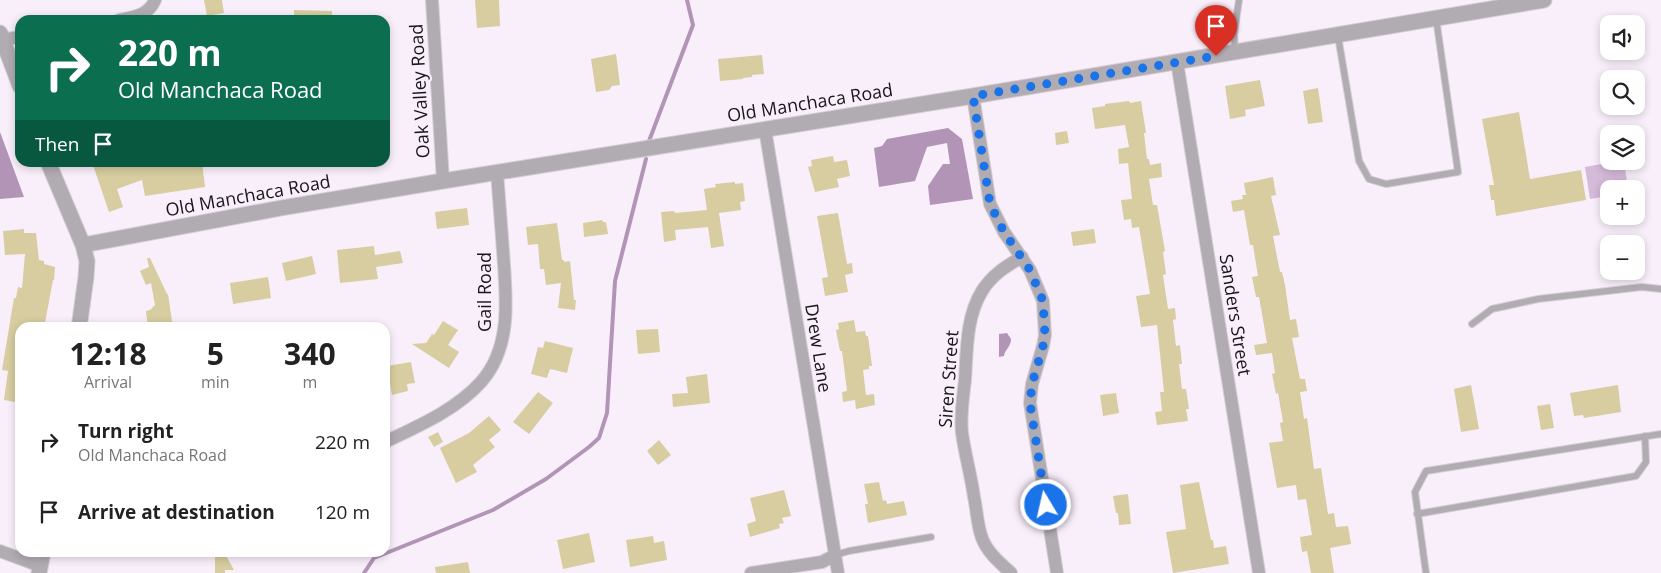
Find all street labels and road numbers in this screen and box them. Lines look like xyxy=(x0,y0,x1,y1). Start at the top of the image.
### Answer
street label: Oak Valley Road xyxy=(403,23,435,159)
street label: Old Manchaca Road xyxy=(725,77,894,127)
street label: Old Manchaca Road xyxy=(163,169,332,221)
street label: Gail Road xyxy=(472,252,496,332)
street label: Sanders Street xyxy=(1215,252,1257,377)
street label: Drew Lane xyxy=(800,302,838,394)
street label: Siren Street xyxy=(933,329,963,429)

